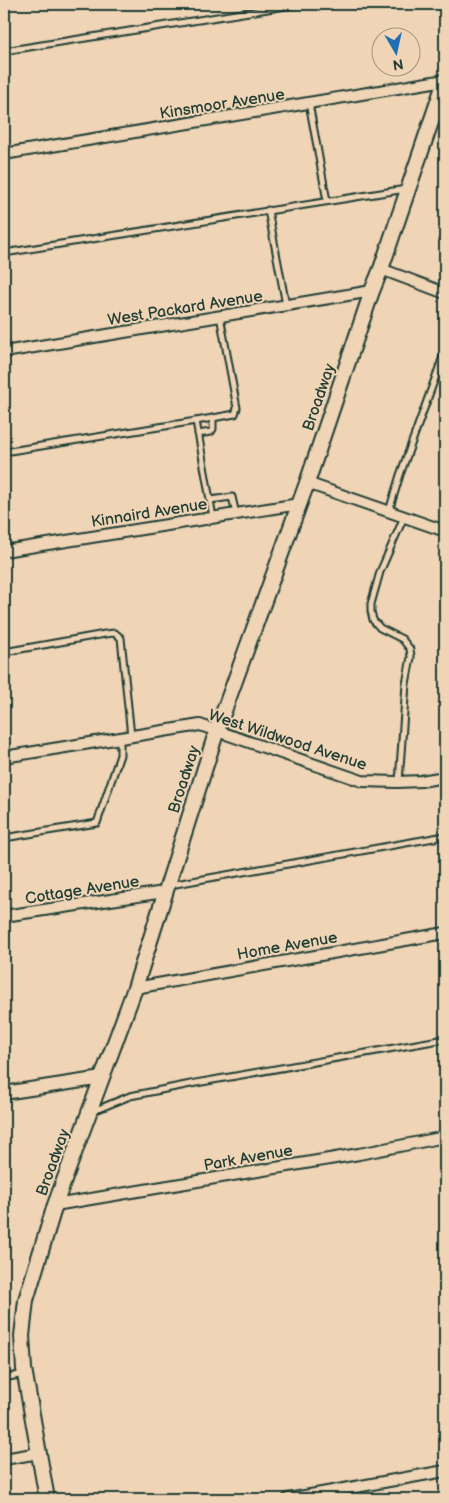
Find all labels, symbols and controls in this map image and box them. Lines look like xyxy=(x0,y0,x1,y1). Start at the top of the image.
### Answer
north arrow xyxy=(372,28,422,78)
text: N xyxy=(391,55,404,74)
street label: Kinsmoor Avenue xyxy=(158,85,287,124)
street label: West Packard Avenue xyxy=(106,287,265,330)
street label: Broadway xyxy=(299,361,340,434)
street label: Kinnaird Avenue xyxy=(90,495,209,532)
street label: West Wildwood Avenue xyxy=(206,706,370,775)
street label: Broadway xyxy=(165,743,205,816)
street label: Cottage Avenue xyxy=(24,872,141,909)
street label: Home Avenue xyxy=(236,928,339,965)
street label: Broadway xyxy=(33,1126,75,1199)
street label: Park Avenue xyxy=(202,1141,295,1176)

